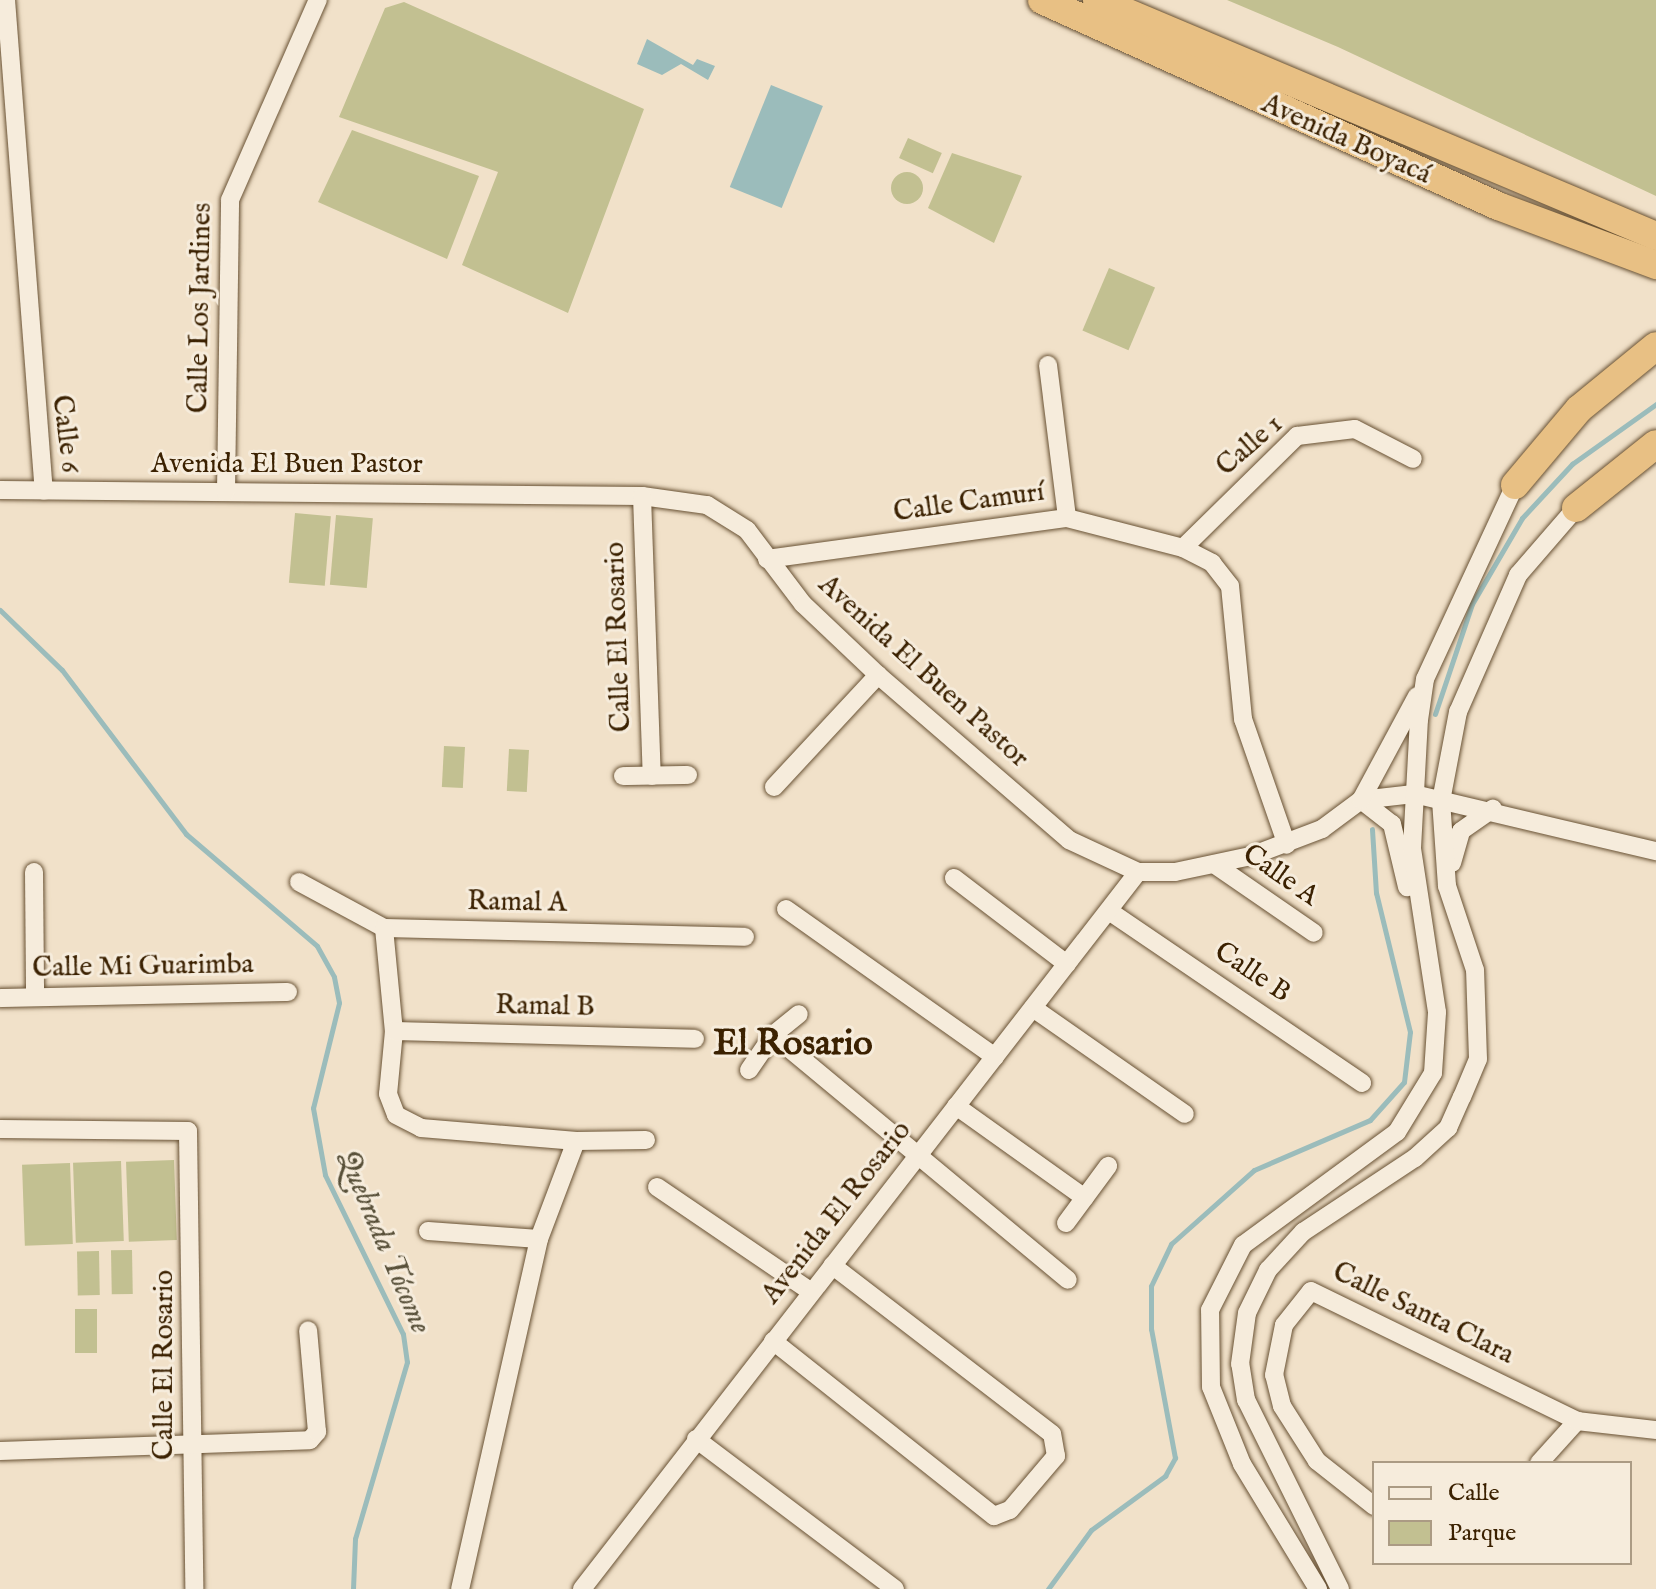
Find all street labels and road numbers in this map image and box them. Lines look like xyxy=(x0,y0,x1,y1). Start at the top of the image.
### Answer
street label: Avenida Boyacá xyxy=(1256,88,1436,192)
street label: Calle Los Jardines xyxy=(182,202,220,414)
street label: Calle 6 xyxy=(44,393,86,475)
street label: Calle 1 xyxy=(1210,408,1290,484)
street label: Avenida El Buen Pastor xyxy=(151,448,423,482)
street label: Calle Camurí xyxy=(891,476,1047,530)
street label: Calle El Rosario xyxy=(599,541,639,733)
street label: Avenida El Buen Pastor xyxy=(811,569,1035,775)
street label: Calle A xyxy=(1235,838,1325,914)
street label: Ramal A xyxy=(467,885,567,921)
street label: Calle B xyxy=(1207,935,1297,1011)
street label: Calle Mi Guarimba xyxy=(32,948,254,986)
street label: Ramal B xyxy=(495,989,595,1025)
street label: Avenida El Rosario xyxy=(755,1115,919,1311)
street label: Calle Santa Clara xyxy=(1327,1256,1519,1372)
street label: Calle El Rosario xyxy=(148,1270,182,1460)

